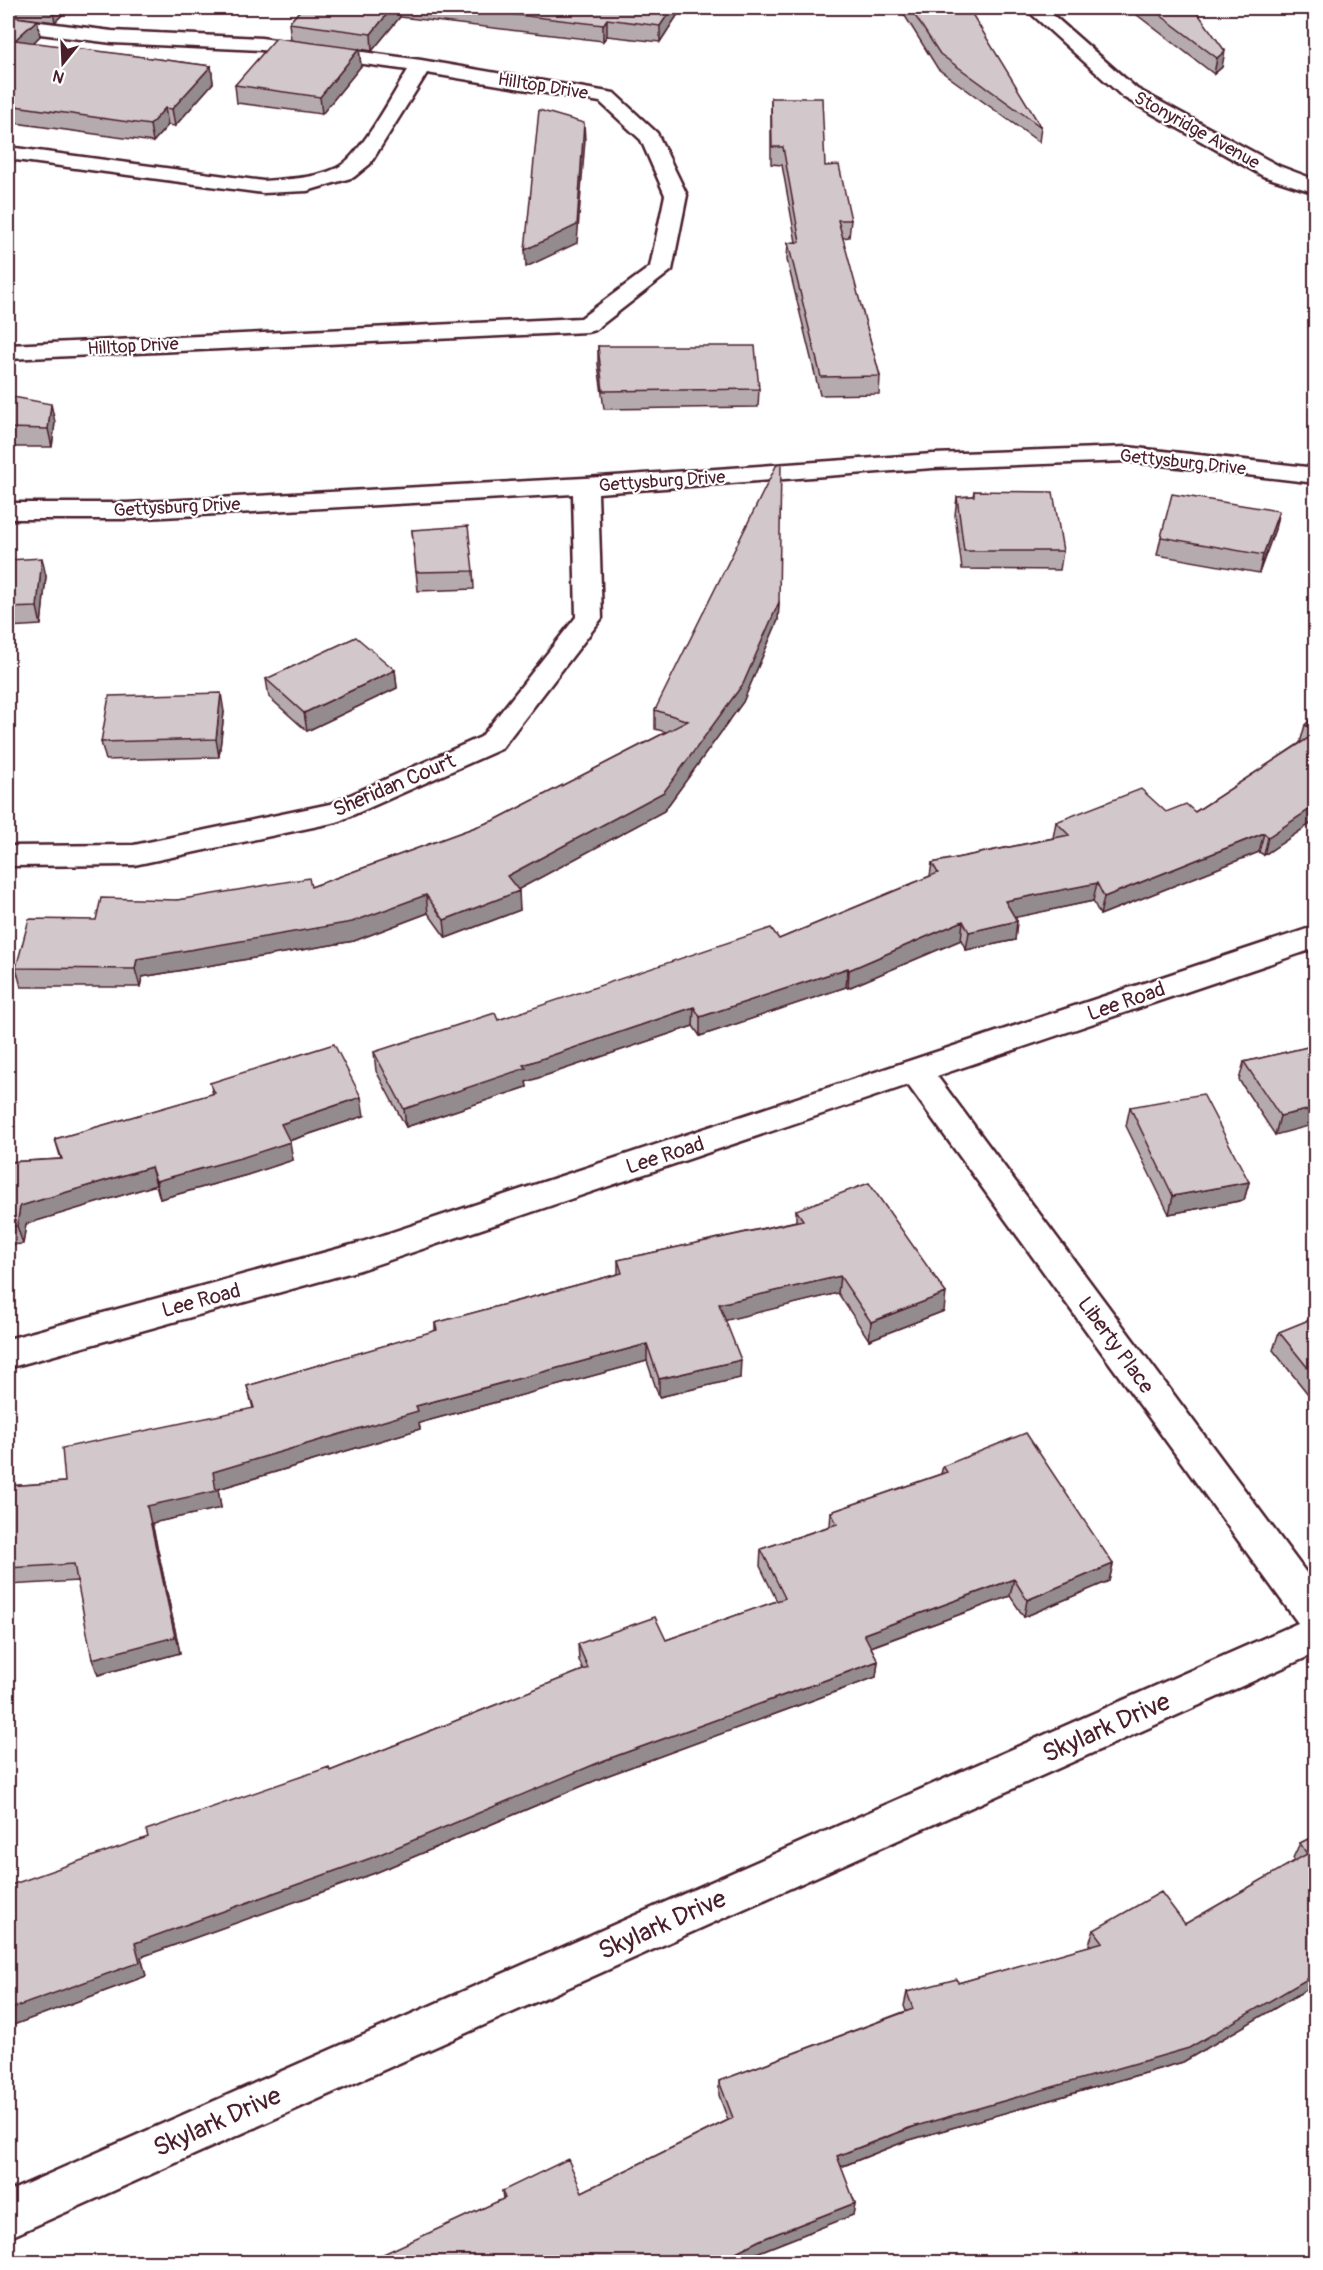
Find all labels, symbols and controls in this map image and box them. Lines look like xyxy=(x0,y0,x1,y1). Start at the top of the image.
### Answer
north arrow xyxy=(33,33,93,93)
text: N xyxy=(50,65,67,87)
street label: Hilltop Drive xyxy=(496,68,590,105)
street label: Stonyridge Avenue xyxy=(1130,86,1264,175)
street label: Hilltop Drive xyxy=(87,333,179,360)
street label: Gettysburg Drive xyxy=(1119,444,1247,481)
street label: Gettysburg Drive xyxy=(598,466,726,497)
street label: Gettysburg Drive xyxy=(113,493,241,522)
street label: Sheridan Court xyxy=(329,747,460,823)
street label: Lee Road xyxy=(1084,976,1169,1027)
street label: Lee Road xyxy=(623,1130,708,1181)
street label: Lee Road xyxy=(159,1277,244,1324)
street label: Liberty Place xyxy=(1071,1292,1160,1400)
street label: Skylark Drive xyxy=(1037,1685,1176,1770)
street label: Skylark Drive xyxy=(593,1882,732,1967)
street label: Skylark Drive xyxy=(148,2079,287,2164)

